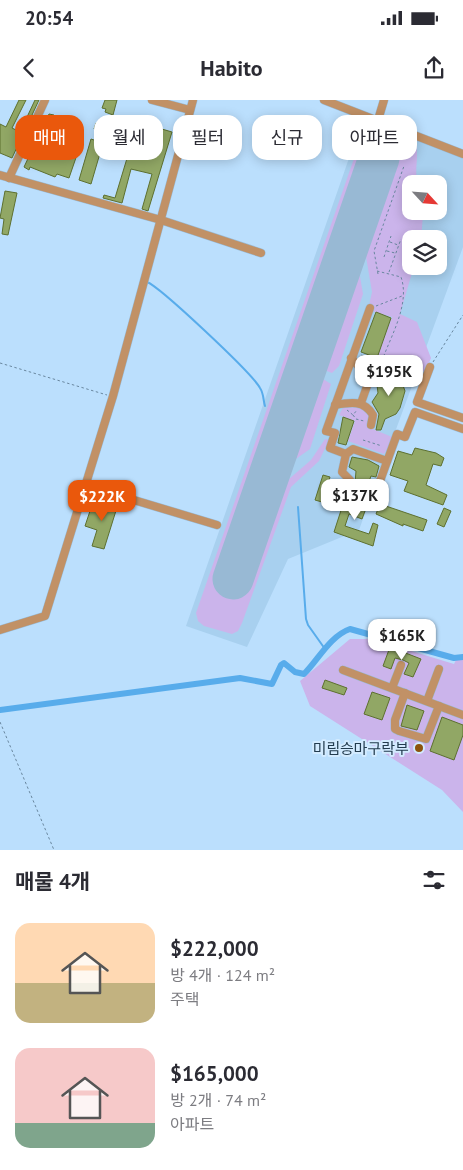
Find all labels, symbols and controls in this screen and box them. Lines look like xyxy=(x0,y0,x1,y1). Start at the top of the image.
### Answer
text: 20:54 xyxy=(25,6,73,30)
icon: back xyxy=(15,54,43,82)
text: Habito xyxy=(200,54,263,82)
icon: share xyxy=(420,54,448,82)
chip: 매매 xyxy=(15,115,84,160)
chip: 월세 xyxy=(94,115,163,160)
chip: 필터 xyxy=(173,115,242,160)
chip: 신규 xyxy=(252,115,322,160)
chip: 아파트 xyxy=(332,115,417,160)
north arrow xyxy=(402,175,448,220)
map controls xyxy=(402,175,447,275)
button: layers xyxy=(402,230,447,275)
pin: $195K xyxy=(354,354,424,397)
text: $195K xyxy=(366,361,412,381)
pin: $137K xyxy=(320,478,390,521)
pin: $222K xyxy=(67,480,137,522)
text: $137K xyxy=(332,485,378,505)
text: $222K xyxy=(79,486,125,506)
pin: $165K xyxy=(367,618,437,661)
text: $165K xyxy=(379,625,425,645)
place label: 미림승마구락부 xyxy=(312,739,409,758)
marker: 미림승마구락부 xyxy=(413,742,425,754)
icon: filters xyxy=(420,866,448,894)
text: 매물 4개 xyxy=(15,868,90,895)
text: $222,000 xyxy=(170,935,259,962)
icon: home xyxy=(55,943,115,1003)
text: 방 4개 · 124 m² xyxy=(170,965,275,985)
text: 주택 xyxy=(170,989,199,1009)
text: $165,000 xyxy=(170,1060,259,1087)
icon: home xyxy=(55,1068,115,1128)
text: 방 2개 · 74 m² xyxy=(170,1090,266,1110)
text: 아파트 xyxy=(170,1114,214,1134)

